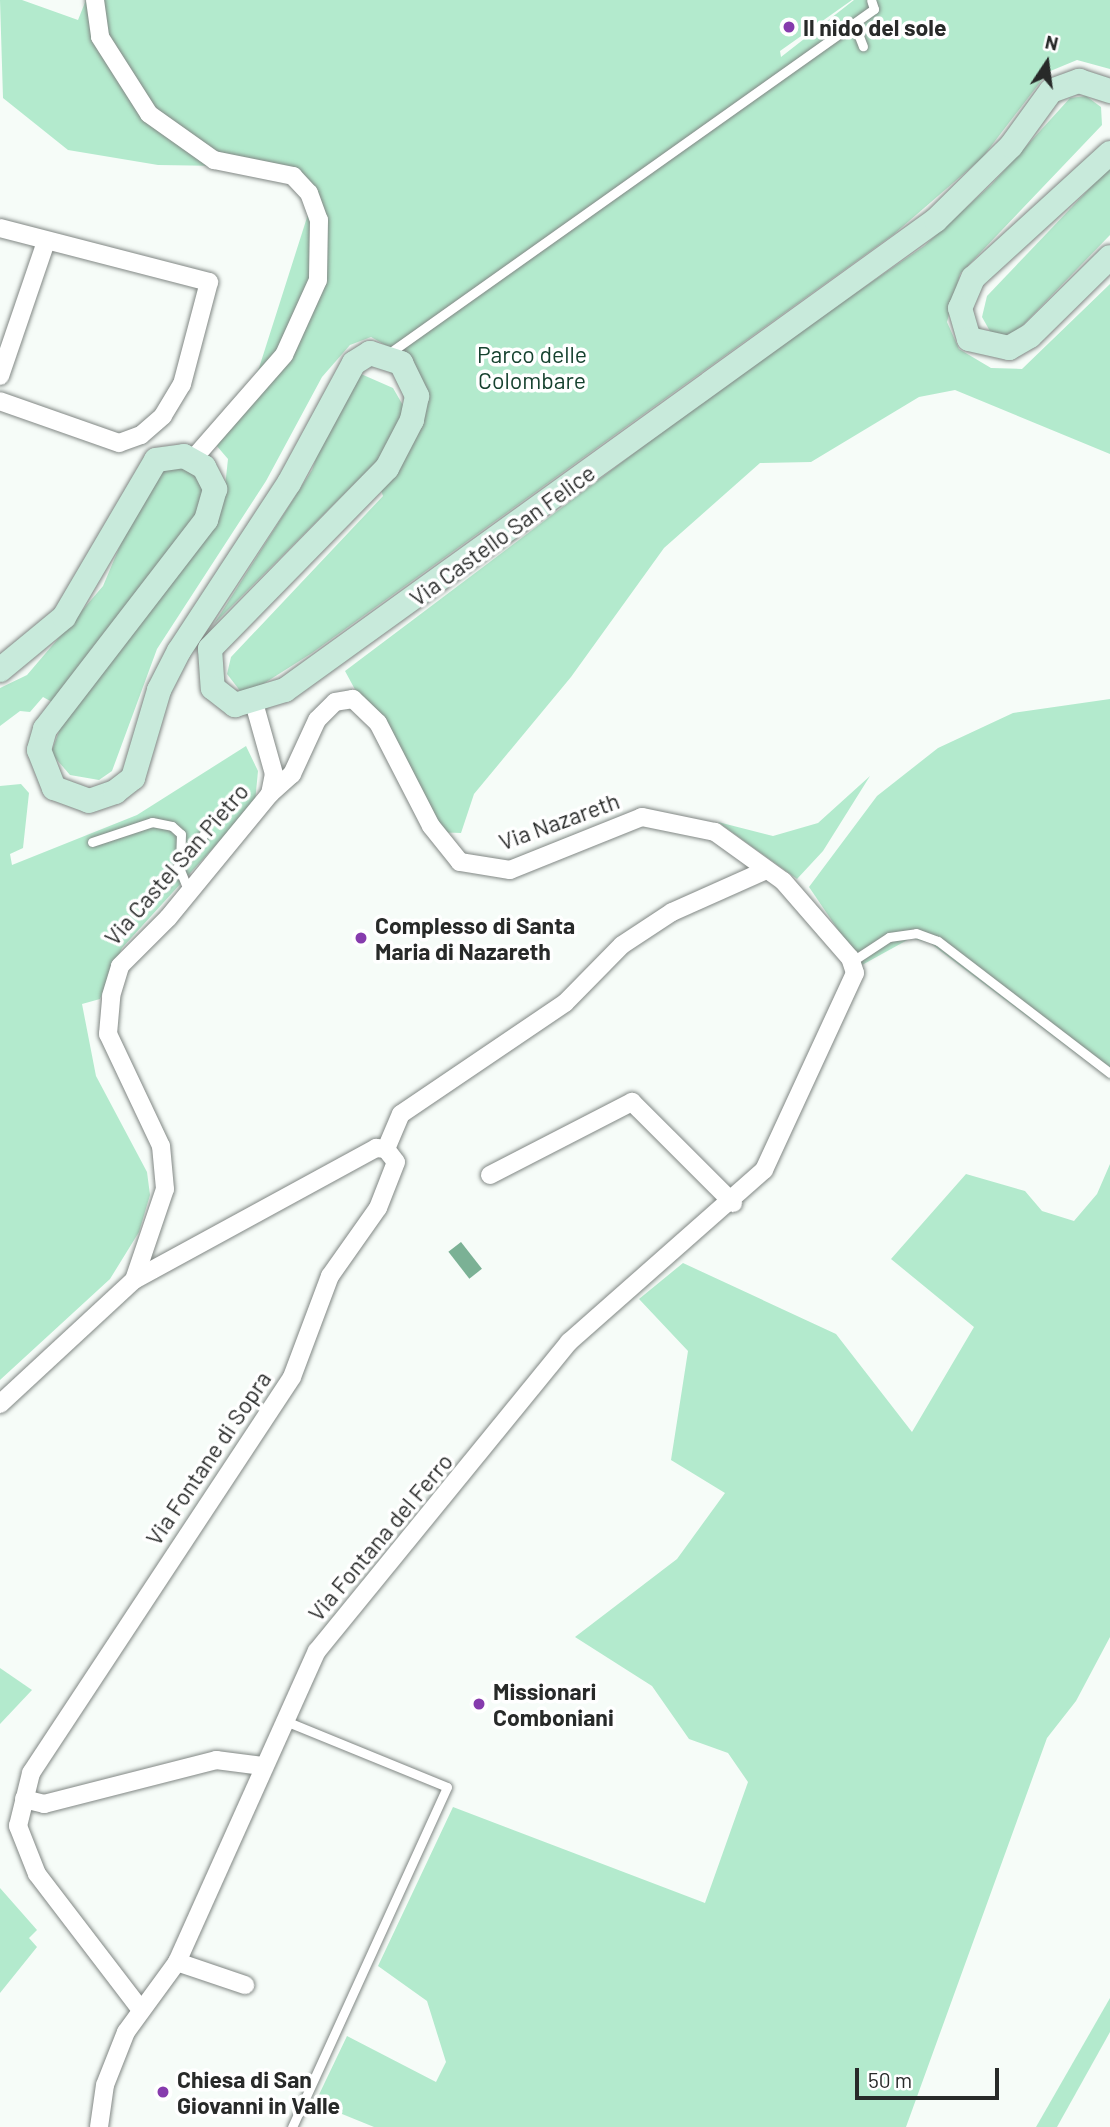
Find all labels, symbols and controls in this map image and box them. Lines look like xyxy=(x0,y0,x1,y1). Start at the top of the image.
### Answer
place label: Il nido del sole xyxy=(803,13,946,41)
marker: Il nido del sole xyxy=(781,19,797,35)
north arrow xyxy=(1012,28,1082,98)
text: N xyxy=(1043,29,1061,55)
park label: Parco delle Colombare xyxy=(477,340,587,394)
street label: Via Castello San Felice xyxy=(404,459,600,611)
street label: Via Castel San Pietro xyxy=(98,777,254,951)
street label: Via Nazareth xyxy=(495,786,623,856)
place label: Complesso di Santa Maria di Nazareth xyxy=(375,911,575,965)
marker: Complesso di Santa Maria di Nazareth xyxy=(353,930,369,946)
street label: Via Fontane di Sopra xyxy=(140,1366,276,1550)
street label: Via Fontana del Ferro xyxy=(302,1448,458,1626)
place label: Missionari Comboniani xyxy=(493,1677,614,1731)
marker: Missionari Comboniani xyxy=(471,1696,487,1712)
scale bar xyxy=(858,2054,1002,2098)
place label: Chiesa di San Giovanni in Valle xyxy=(177,2065,340,2119)
text: 50 m xyxy=(868,2067,912,2092)
marker: Chiesa di San Giovanni in Valle xyxy=(155,2084,171,2100)

